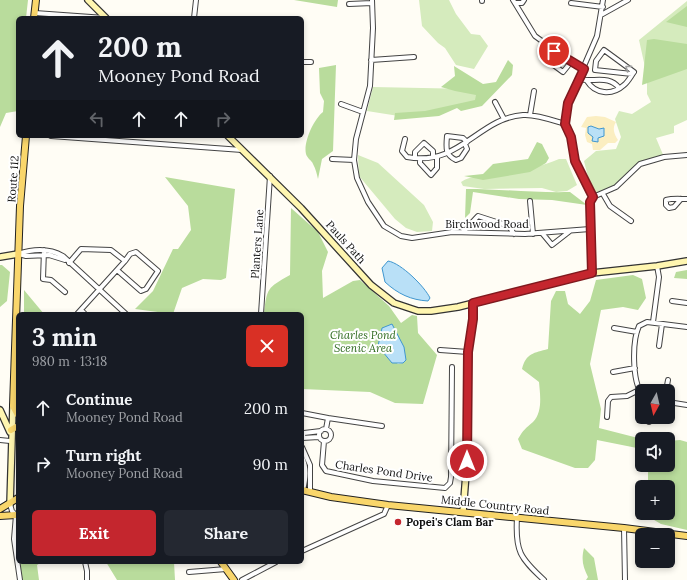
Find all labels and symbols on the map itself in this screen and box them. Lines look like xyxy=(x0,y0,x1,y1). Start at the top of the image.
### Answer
pin xyxy=(537,34,571,68)
one-way arrow xyxy=(625,65,632,72)
street label: Route 112 xyxy=(4,155,22,203)
street label: Planters Lane xyxy=(248,209,266,279)
street label: Birchwood Road xyxy=(445,217,529,231)
street label: Pauls Path xyxy=(323,218,369,267)
park label: Charles Pond Scenic Area xyxy=(330,328,397,355)
north arrow xyxy=(635,384,675,424)
position arrow xyxy=(446,440,488,482)
street label: Charles Pond Drive xyxy=(334,457,434,485)
street label: Middle Country Road xyxy=(440,492,550,518)
place label: Popei's Clam Bar xyxy=(406,515,494,529)
marker: Popei's Clam Bar xyxy=(393,517,403,527)

